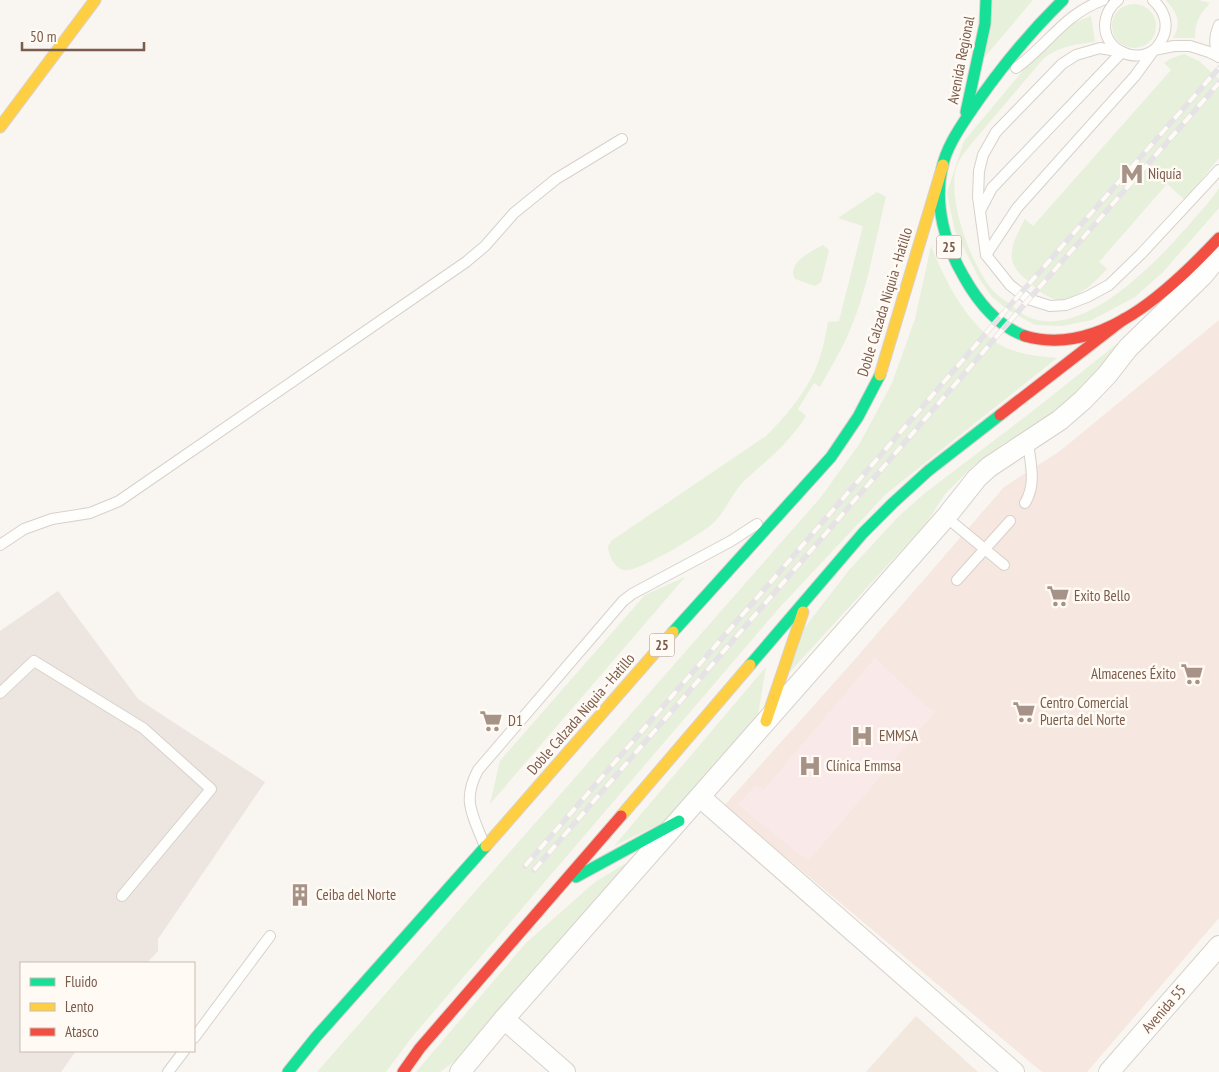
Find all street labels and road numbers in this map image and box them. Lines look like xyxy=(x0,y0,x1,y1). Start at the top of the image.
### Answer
street label: Avenida Regional xyxy=(943,14,978,105)
street label: Doble Calzada Niquia - Hatillo xyxy=(853,225,916,379)
road number: 25 xyxy=(936,236,962,258)
road number: 25 xyxy=(650,634,674,656)
street label: Doble Calzada Niquia - Hatillo xyxy=(523,649,639,778)
street label: Avenida 55 xyxy=(1138,981,1190,1037)

